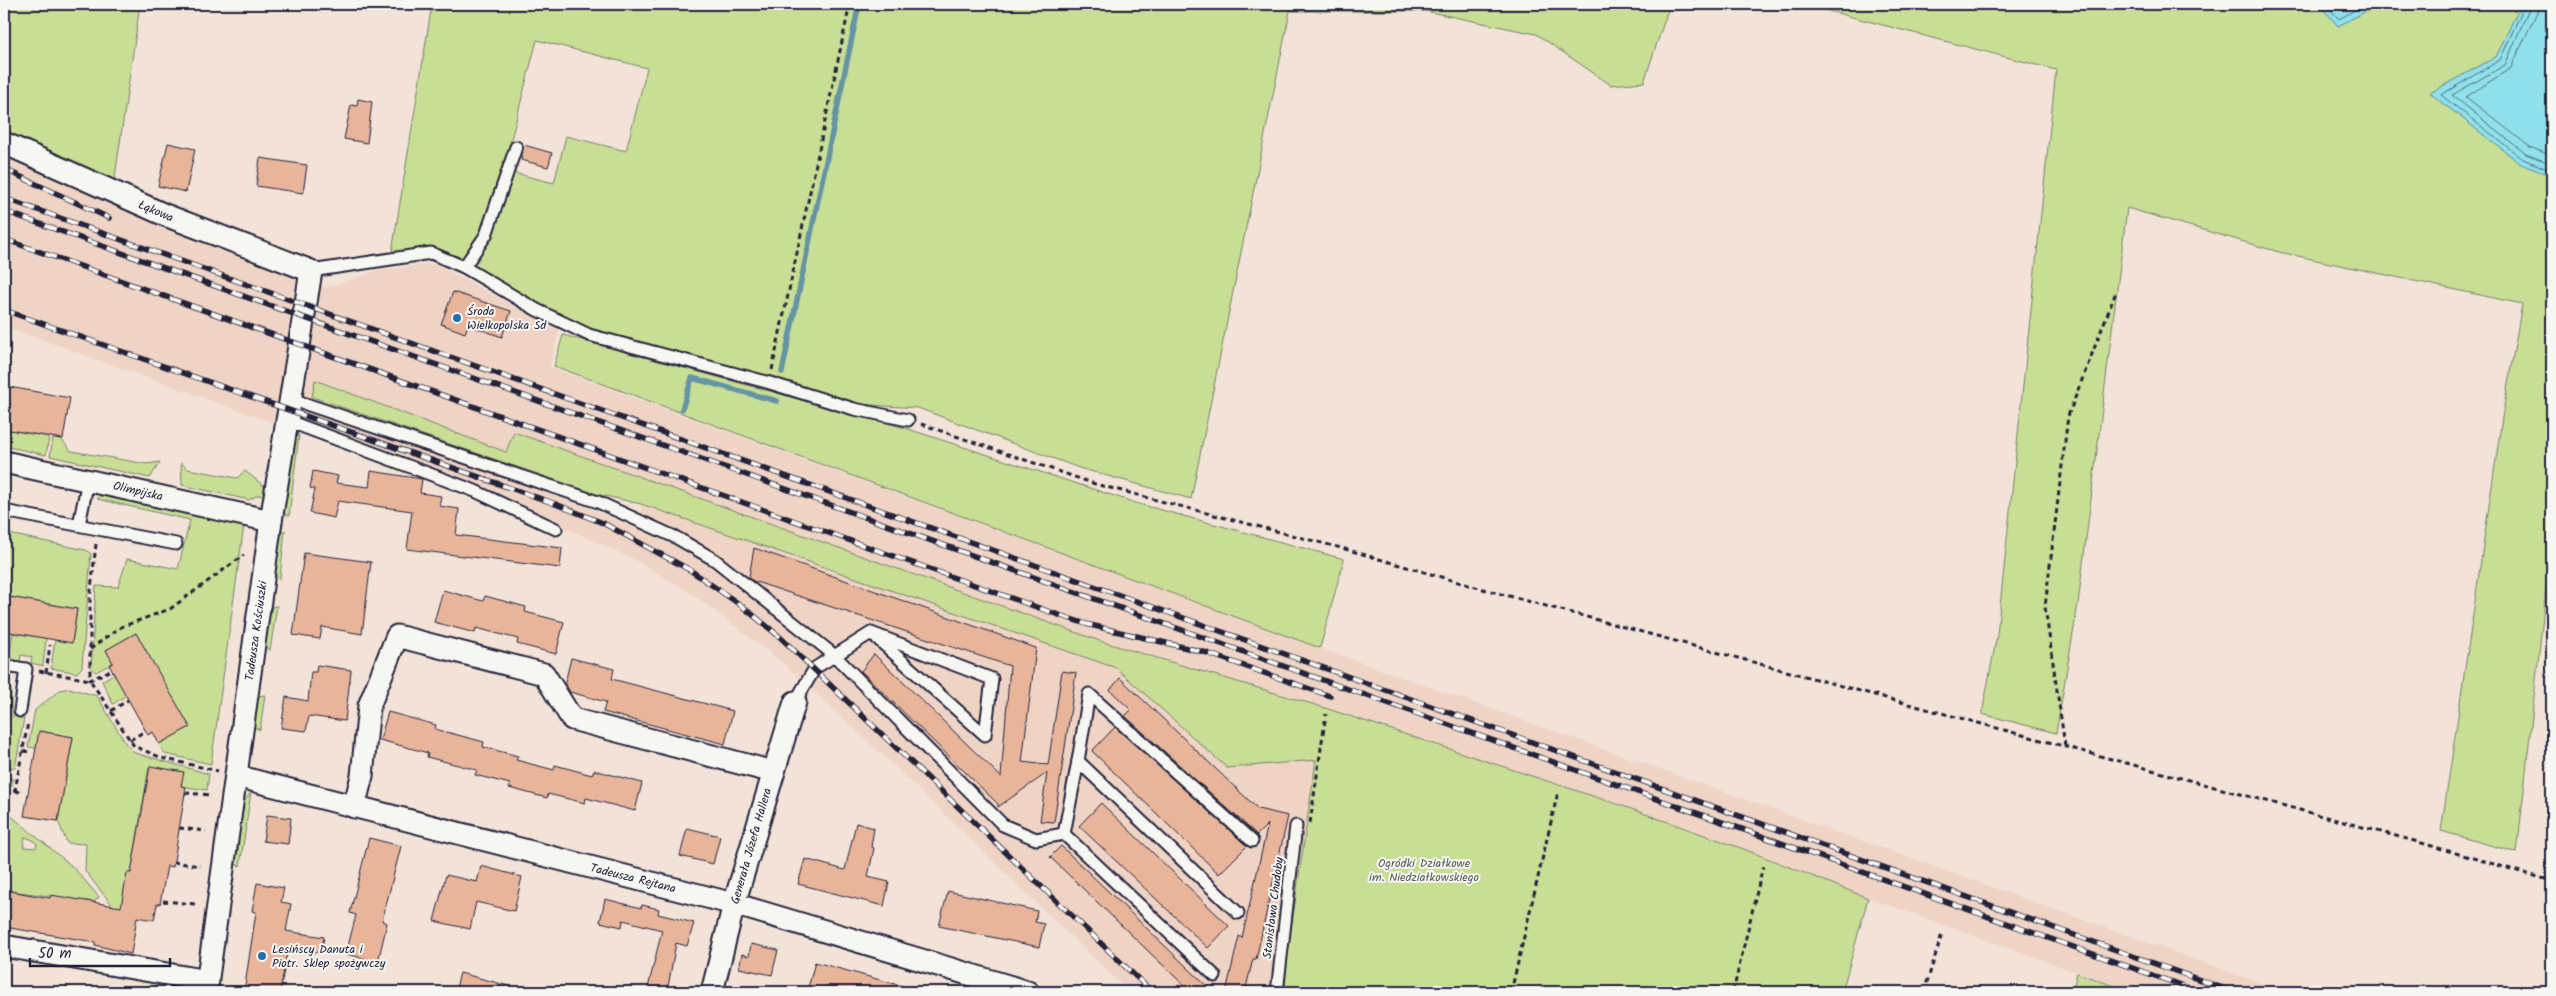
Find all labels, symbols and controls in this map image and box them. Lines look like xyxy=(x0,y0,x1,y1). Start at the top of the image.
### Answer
street label: Łąkowa xyxy=(135,196,177,227)
place label: Środa Wielkopolska Sd xyxy=(467,302,547,335)
marker: Środa Wielkopolska Sd xyxy=(451,312,463,324)
street label: Olimpijska xyxy=(111,477,165,507)
street label: Tadeusza Kościuszki xyxy=(240,579,273,682)
street label: Generała Józefa Hallera xyxy=(726,785,777,906)
park label: Ogródki Działkowe im. Niedziałkowskiego xyxy=(1369,854,1479,887)
street label: Stanisława Chudoby xyxy=(1258,856,1289,960)
street label: Tadeusza Rejtana xyxy=(588,859,678,898)
scale bar xyxy=(30,936,170,968)
place label: Lesińscy Danuta i Piotr. Sklep spożywczy xyxy=(272,940,386,973)
text: 50 m xyxy=(38,942,72,966)
marker: Lesińscy Danuta i Piotr. Sklep spożywczy xyxy=(256,950,268,962)

